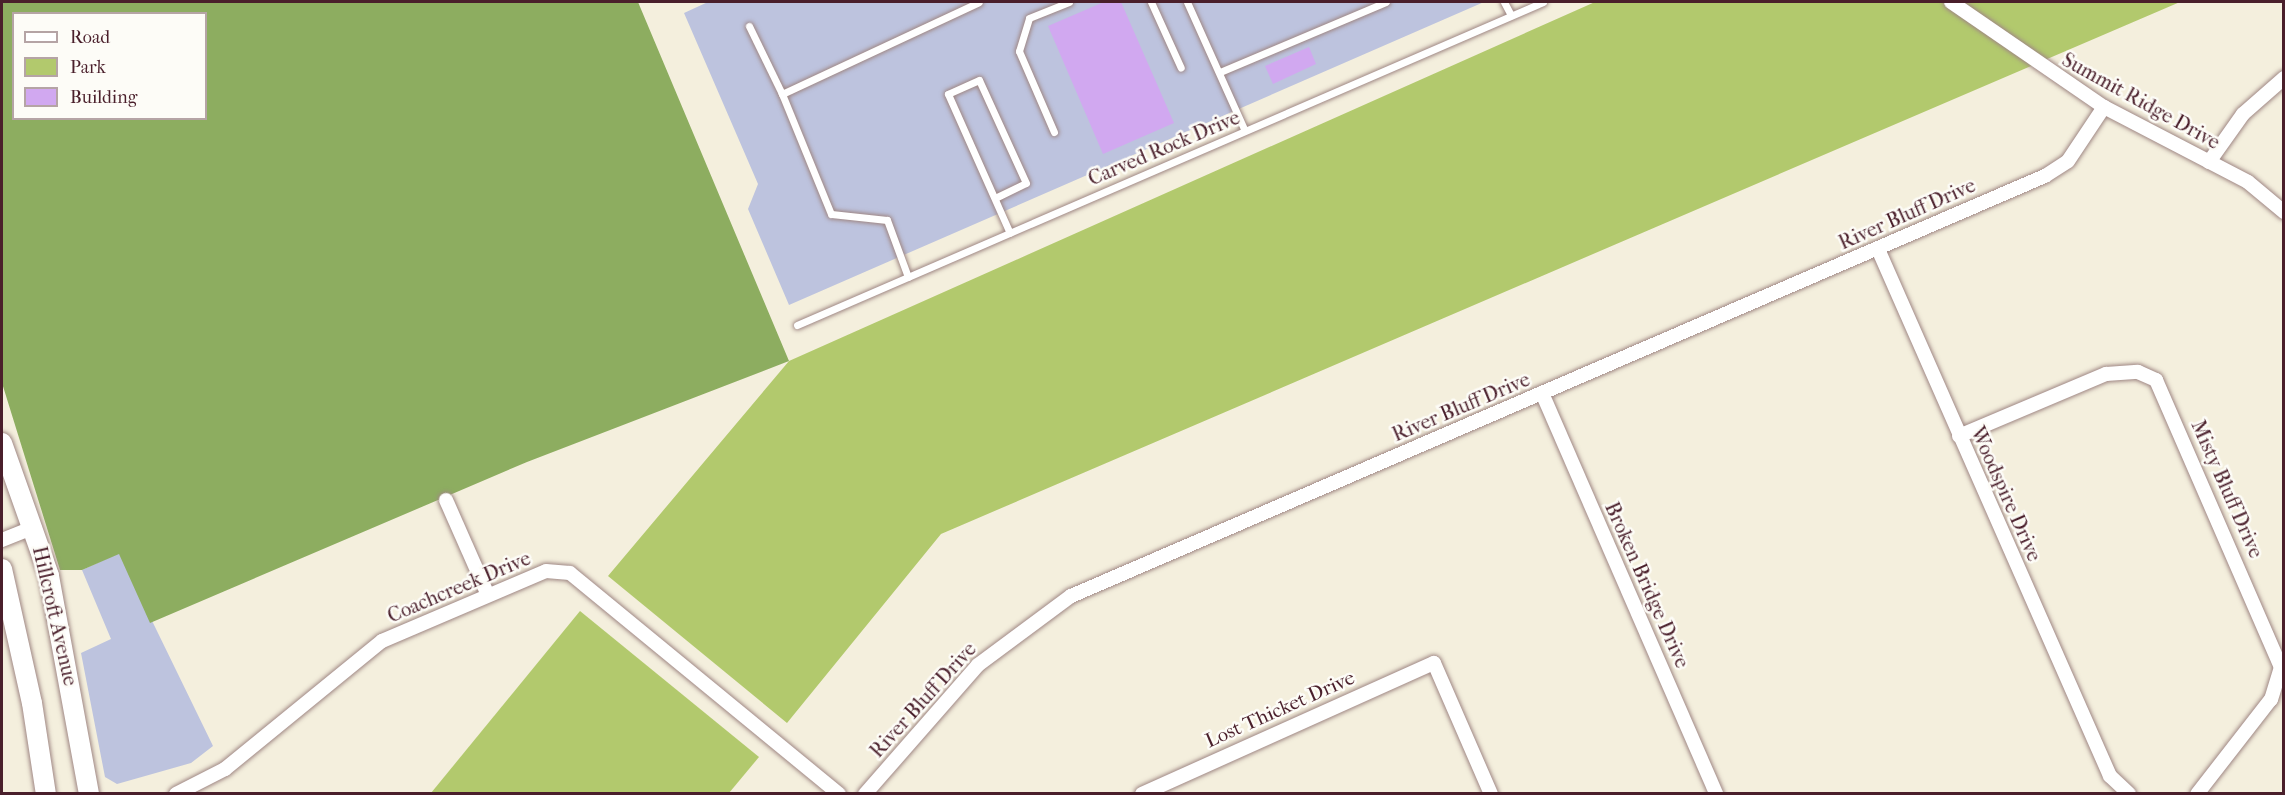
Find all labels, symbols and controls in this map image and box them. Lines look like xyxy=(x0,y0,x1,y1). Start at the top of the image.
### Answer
legend xyxy=(12,12,207,120)
text: Road xyxy=(70,27,110,48)
street label: Summit Ridge Drive xyxy=(2058,48,2224,154)
text: Park xyxy=(70,57,106,78)
text: Building xyxy=(70,87,137,108)
street label: Carved Rock Drive xyxy=(1085,105,1243,191)
street label: River Bluff Drive xyxy=(1835,173,1979,255)
street label: River Bluff Drive xyxy=(1389,367,1533,447)
street label: Misty Bluff Drive xyxy=(2186,416,2268,562)
street label: Woodspire Drive xyxy=(1966,423,2046,565)
street label: Broken Bridge Drive xyxy=(1600,498,1694,672)
street label: Hillcroft Avenue xyxy=(27,544,83,688)
street label: Coachcreek Drive xyxy=(384,546,534,628)
street label: River Bluff Drive xyxy=(865,637,981,763)
street label: Lost Thicket Drive xyxy=(1202,665,1358,753)

